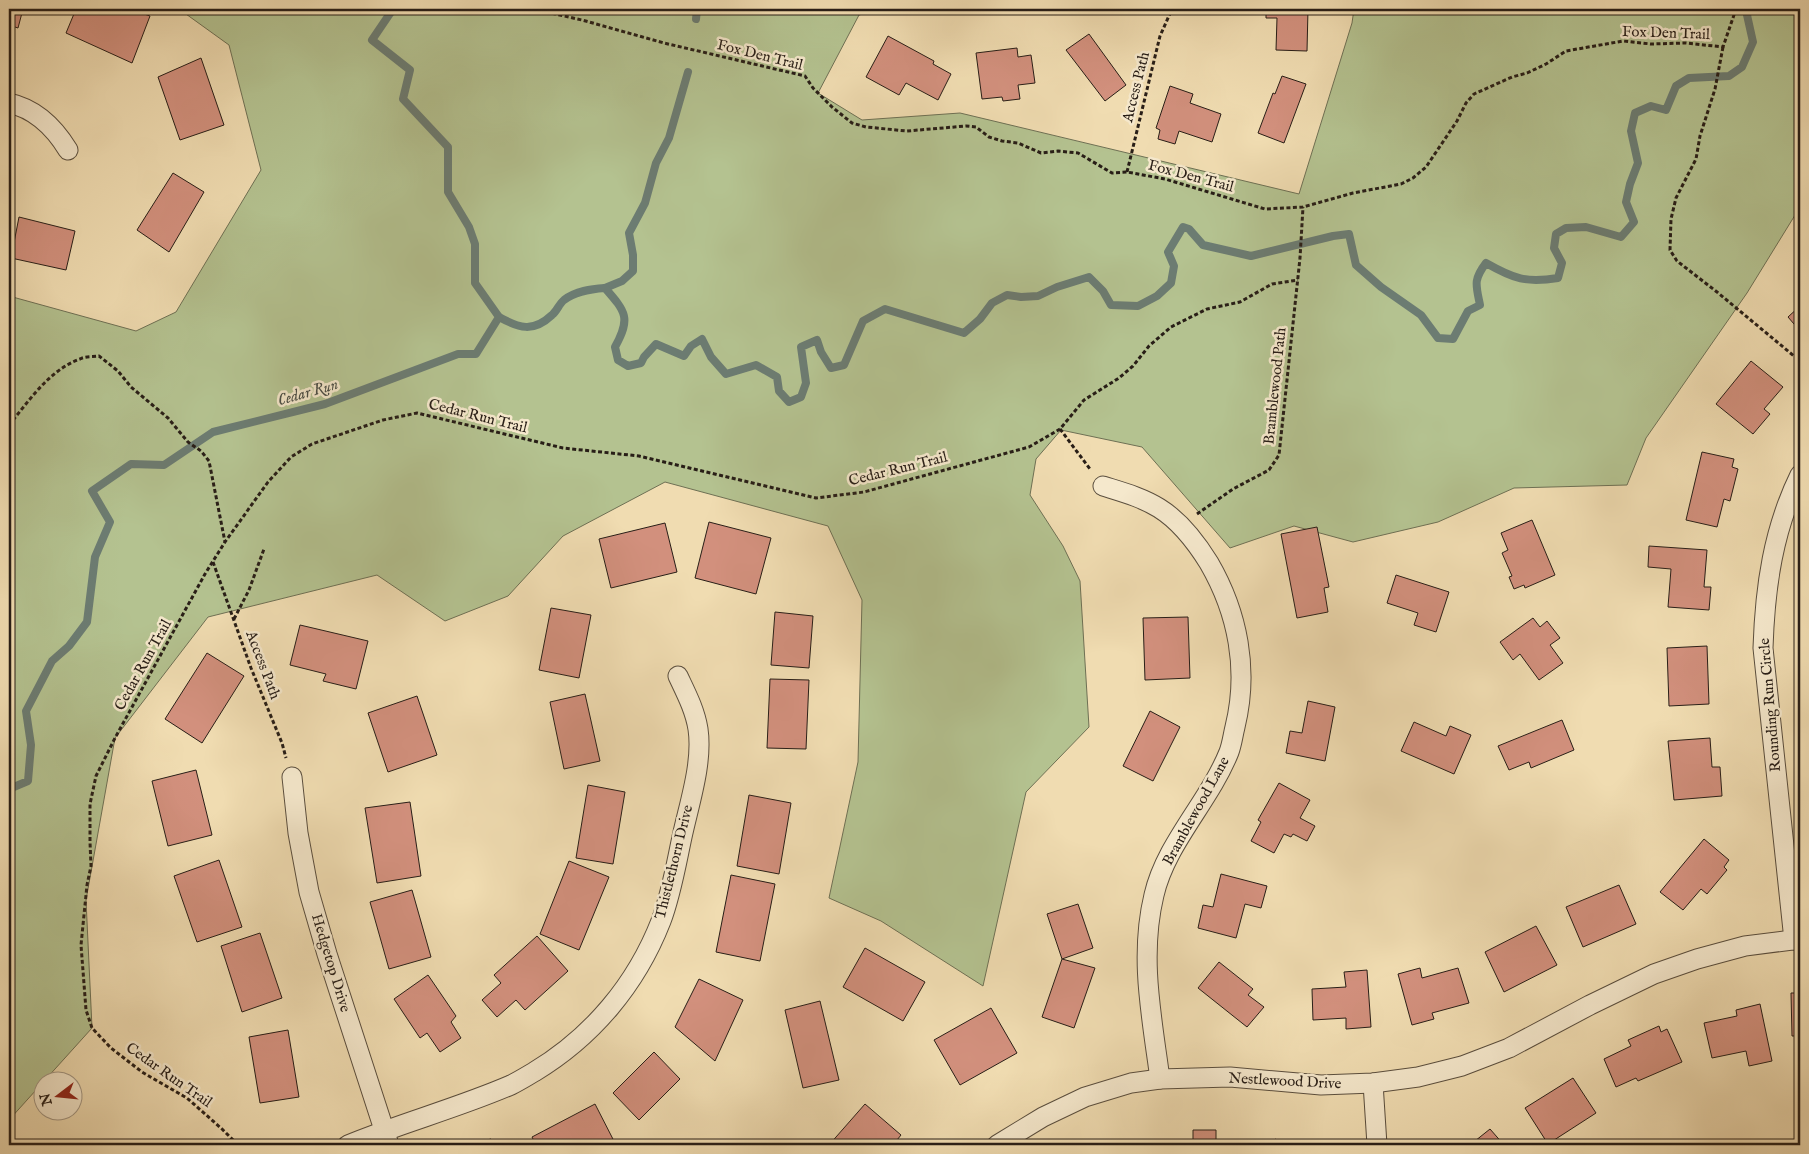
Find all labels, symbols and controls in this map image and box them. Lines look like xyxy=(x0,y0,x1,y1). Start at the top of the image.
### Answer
street label: Fox Den Trail xyxy=(1622,22,1711,44)
street label: Fox Den Trail xyxy=(715,35,806,75)
street label: Access Path xyxy=(1118,50,1154,125)
street label: Fox Den Trail xyxy=(1146,155,1237,197)
street label: Bramblewood Path xyxy=(1259,326,1291,446)
water label: Cedar Run xyxy=(275,375,341,411)
street label: Cedar Run Trail xyxy=(427,395,530,438)
street label: Cedar Run Trail xyxy=(847,447,950,490)
street label: Cedar Run Trail xyxy=(110,615,176,714)
street label: Access Path xyxy=(241,627,285,702)
street label: Rounding Run Circle xyxy=(1755,637,1785,773)
street label: Bramblewood Lane xyxy=(1158,753,1234,869)
street label: Thistlethorn Drive xyxy=(651,803,697,921)
street label: Hedgetop Drive xyxy=(307,911,355,1015)
street label: Cedar Run Trail xyxy=(122,1038,217,1112)
street label: Nestlewood Drive xyxy=(1228,1069,1342,1093)
north arrow xyxy=(32,1072,82,1122)
text: N xyxy=(36,1091,57,1109)

